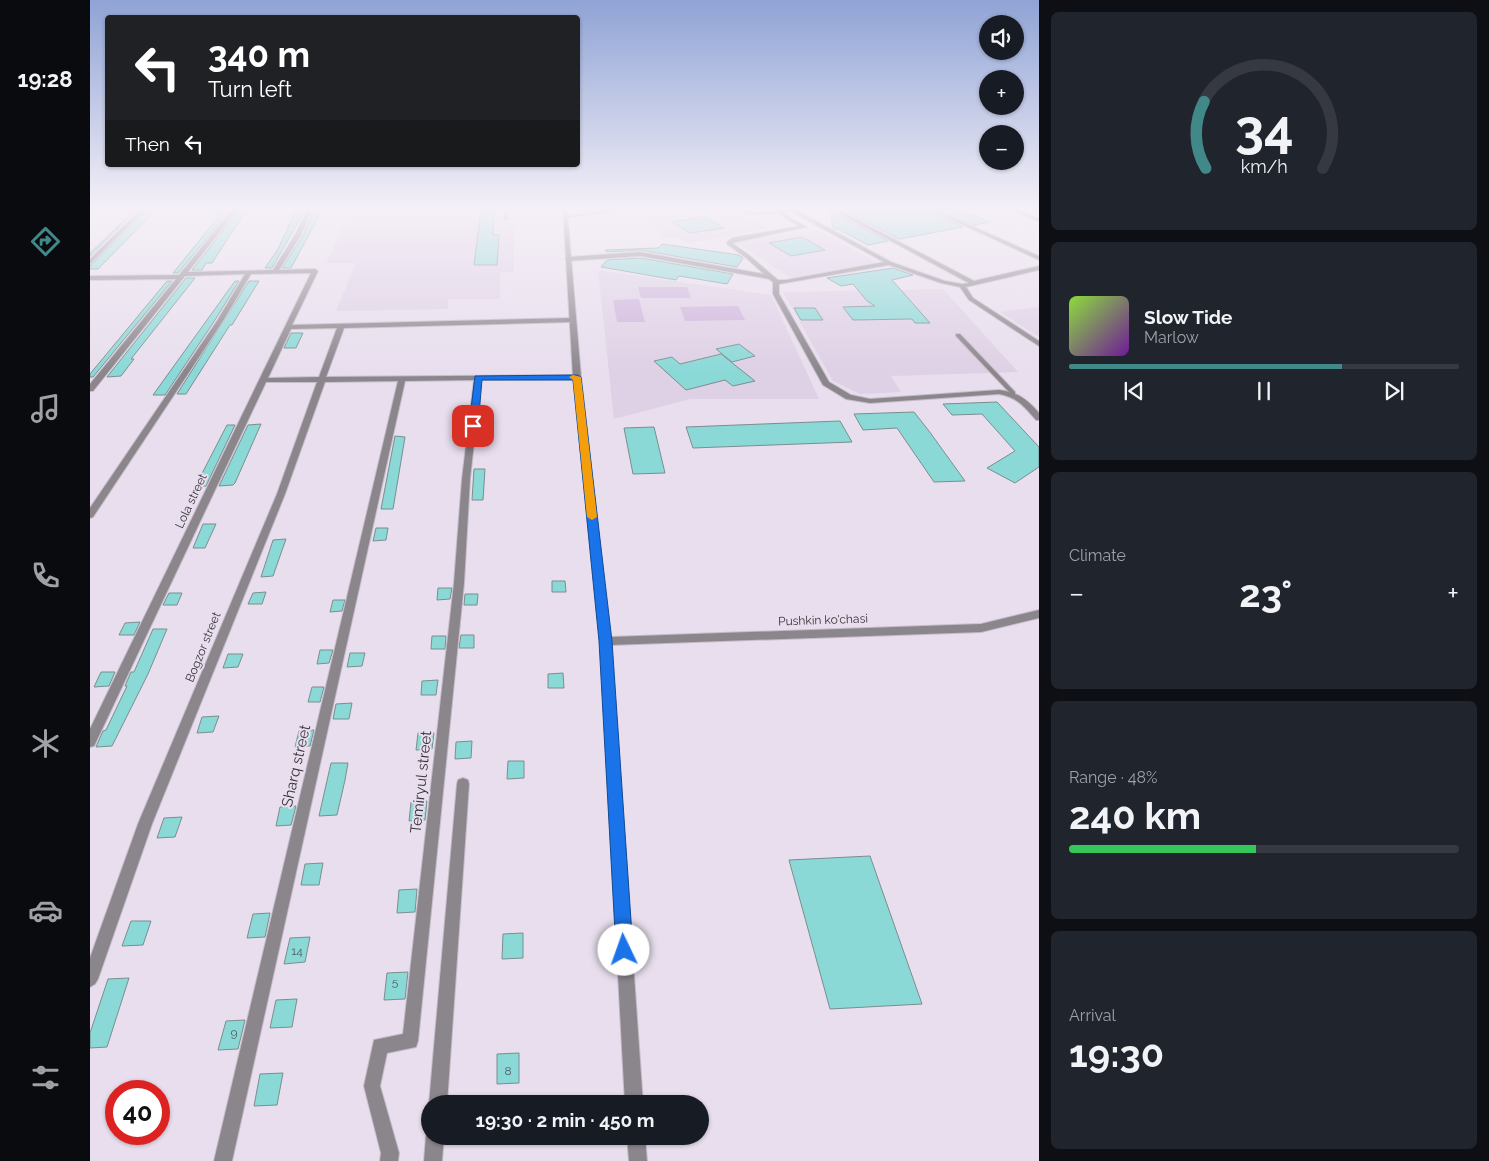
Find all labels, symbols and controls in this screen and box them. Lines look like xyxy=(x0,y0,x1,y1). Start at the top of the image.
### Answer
map controls xyxy=(979,15,1024,170)
button: sound xyxy=(979,15,1024,60)
text: 340 m xyxy=(208,34,310,75)
icon: left xyxy=(125,35,190,100)
text: 19:28 xyxy=(18,66,72,92)
button: + xyxy=(979,70,1024,115)
text: Turn left xyxy=(208,76,292,102)
text: 34 xyxy=(1235,98,1293,159)
button: − xyxy=(979,125,1024,170)
icon: left xyxy=(180,130,208,158)
text: Then xyxy=(125,133,170,155)
text: km/h xyxy=(1240,156,1288,177)
icon: directions xyxy=(28,224,63,259)
text: Slow Tide xyxy=(1144,306,1233,328)
text: Marlow xyxy=(1144,328,1199,347)
icon: previous xyxy=(1120,377,1148,405)
icon: pause xyxy=(1250,377,1278,405)
icon: next xyxy=(1380,377,1408,405)
icon: music xyxy=(28,391,63,426)
pin xyxy=(452,405,494,447)
icon: arrive xyxy=(459,412,487,440)
street label: Lola street xyxy=(172,471,210,531)
text: Climate xyxy=(1069,546,1126,565)
icon: phone xyxy=(28,558,63,593)
text: 23° xyxy=(1239,571,1292,616)
text: − xyxy=(1069,577,1084,610)
text: + xyxy=(1447,577,1459,610)
street label: Bogzor street xyxy=(183,610,223,684)
street label: Pushkin ko'chasi xyxy=(778,611,868,629)
street label: Sharq street xyxy=(278,723,314,809)
icon: climate xyxy=(28,726,63,761)
street label: Temiryul street xyxy=(407,730,435,834)
text: Range · 48% xyxy=(1069,768,1158,787)
text: 240 km xyxy=(1069,793,1201,838)
icon: car xyxy=(28,893,63,928)
position arrow xyxy=(597,923,649,975)
house number: 14 xyxy=(291,944,303,958)
house number: 5 xyxy=(392,975,399,989)
text: Arrival xyxy=(1069,1006,1116,1025)
house number: 9 xyxy=(230,1026,238,1040)
text: 19:30 xyxy=(1069,1031,1164,1076)
icon: filters xyxy=(28,1060,63,1095)
house number: 8 xyxy=(504,1064,512,1078)
speed limit sign: 40 xyxy=(105,1080,170,1145)
text: 19:30 · 2 min · 450 m xyxy=(476,1109,654,1131)

